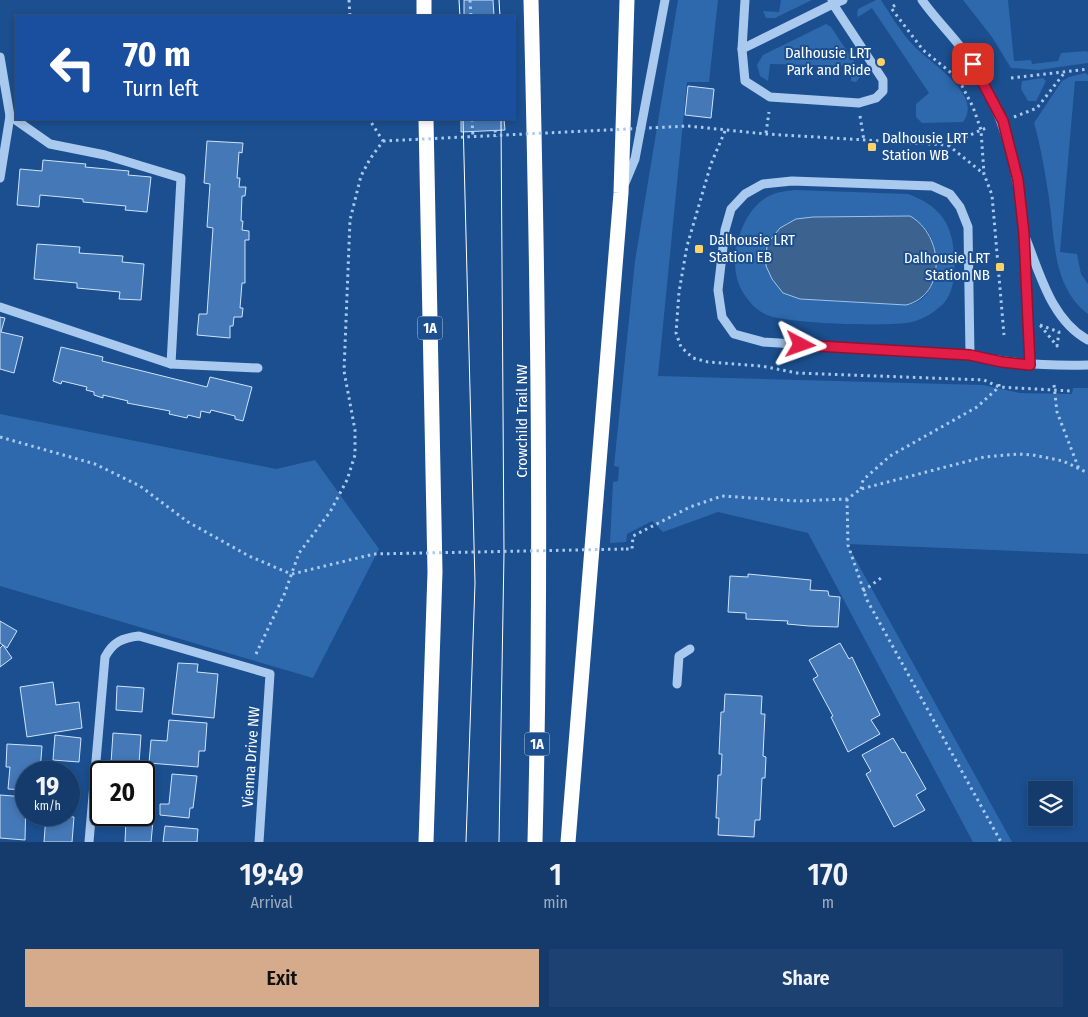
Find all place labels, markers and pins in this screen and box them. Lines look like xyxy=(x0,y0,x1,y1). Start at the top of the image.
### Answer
pin xyxy=(952,43,994,85)
place label: Dalhousie LRT Park and Ride xyxy=(785,44,871,79)
marker: Dalhousie LRT Park and Ride xyxy=(875,56,887,68)
place label: Dalhousie LRT Station WB xyxy=(882,129,968,164)
marker: Dalhousie LRT Station WB xyxy=(866,141,878,153)
place label: Dalhousie LRT Station EB xyxy=(709,231,795,266)
marker: Dalhousie LRT Station EB xyxy=(693,243,705,255)
place label: Dalhousie LRT Station NB xyxy=(904,249,990,284)
marker: Dalhousie LRT Station NB xyxy=(994,261,1006,273)

